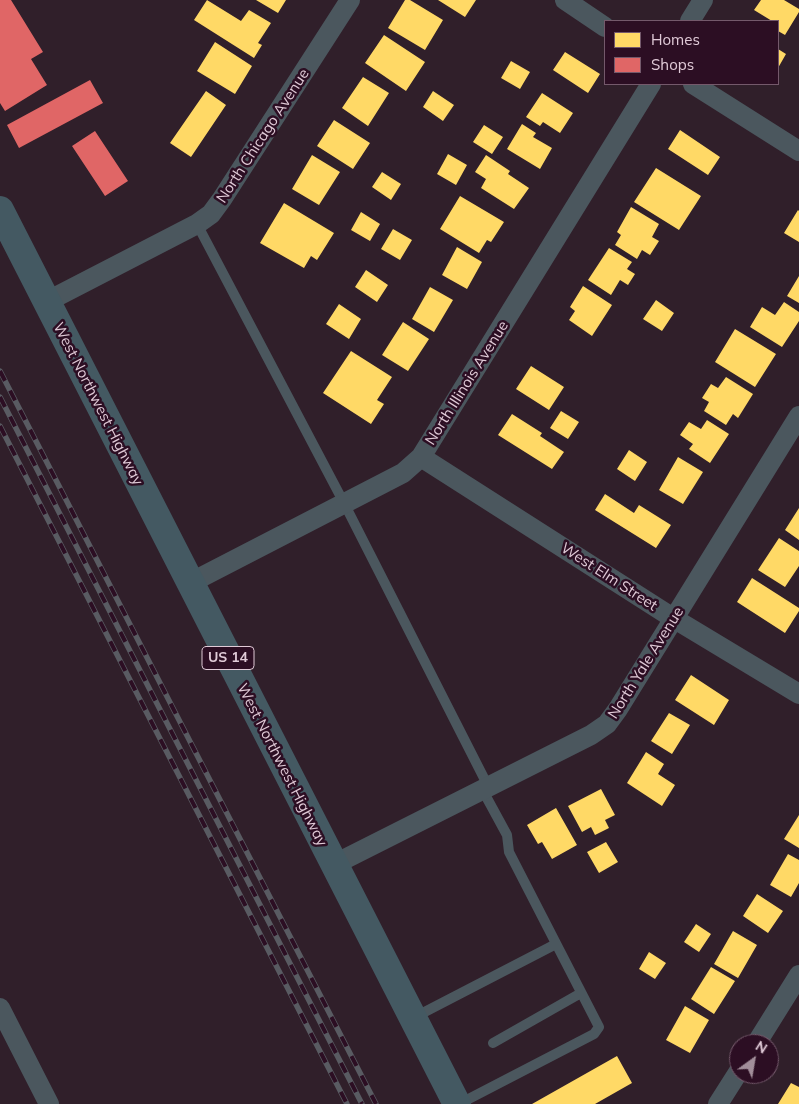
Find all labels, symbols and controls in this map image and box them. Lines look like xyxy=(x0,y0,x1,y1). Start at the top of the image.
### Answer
legend xyxy=(604,20,779,85)
text: Homes xyxy=(651,30,700,49)
text: Shops xyxy=(651,55,694,74)
street label: North Chicago Avenue xyxy=(213,66,313,206)
street label: North Illinois Avenue xyxy=(422,318,512,448)
street label: West Northwest Highway xyxy=(49,320,147,488)
street label: West Elm Street xyxy=(557,539,661,615)
street label: North Yale Avenue xyxy=(604,604,688,722)
road number: US 14 xyxy=(202,646,254,670)
street label: West Northwest Highway xyxy=(233,681,331,849)
north arrow xyxy=(729,1034,779,1084)
text: N xyxy=(752,1037,771,1058)

